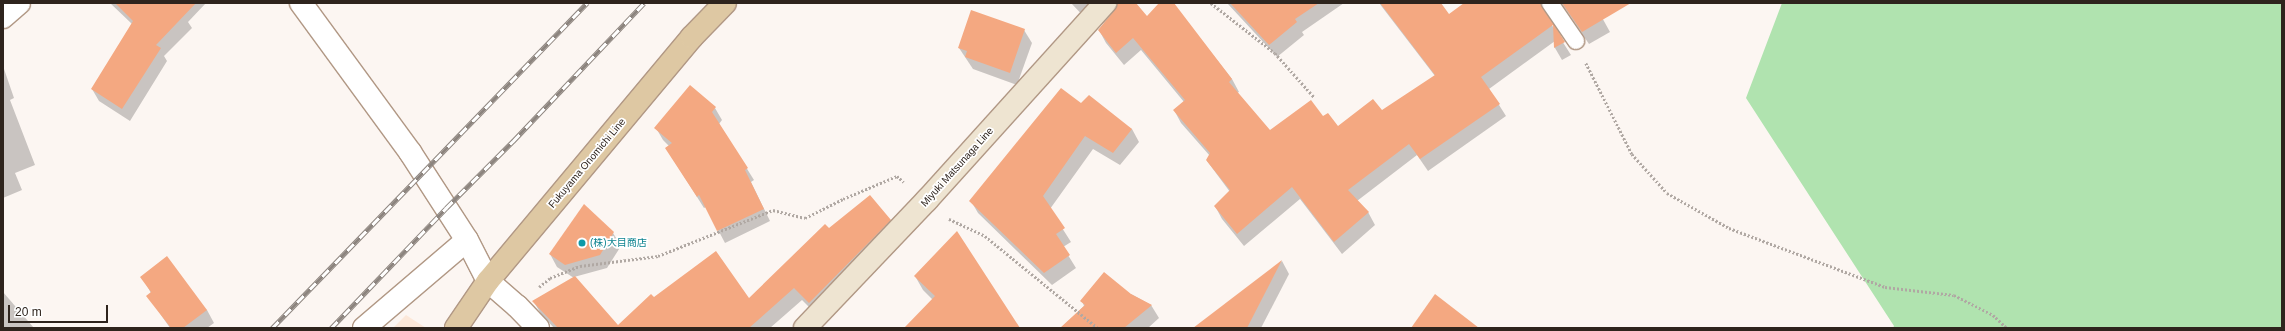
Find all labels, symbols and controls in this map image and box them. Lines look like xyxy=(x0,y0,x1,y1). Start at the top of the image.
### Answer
street label: Fukuyama Onomichi Line xyxy=(546,116,628,210)
street label: Miyuki Matsunaga Line xyxy=(918,125,996,209)
place label: (株)大目商店 xyxy=(590,237,647,249)
marker: (株)大目商店 xyxy=(577,238,587,248)
scale bar xyxy=(10,297,110,323)
text: 20 m xyxy=(15,305,42,319)

